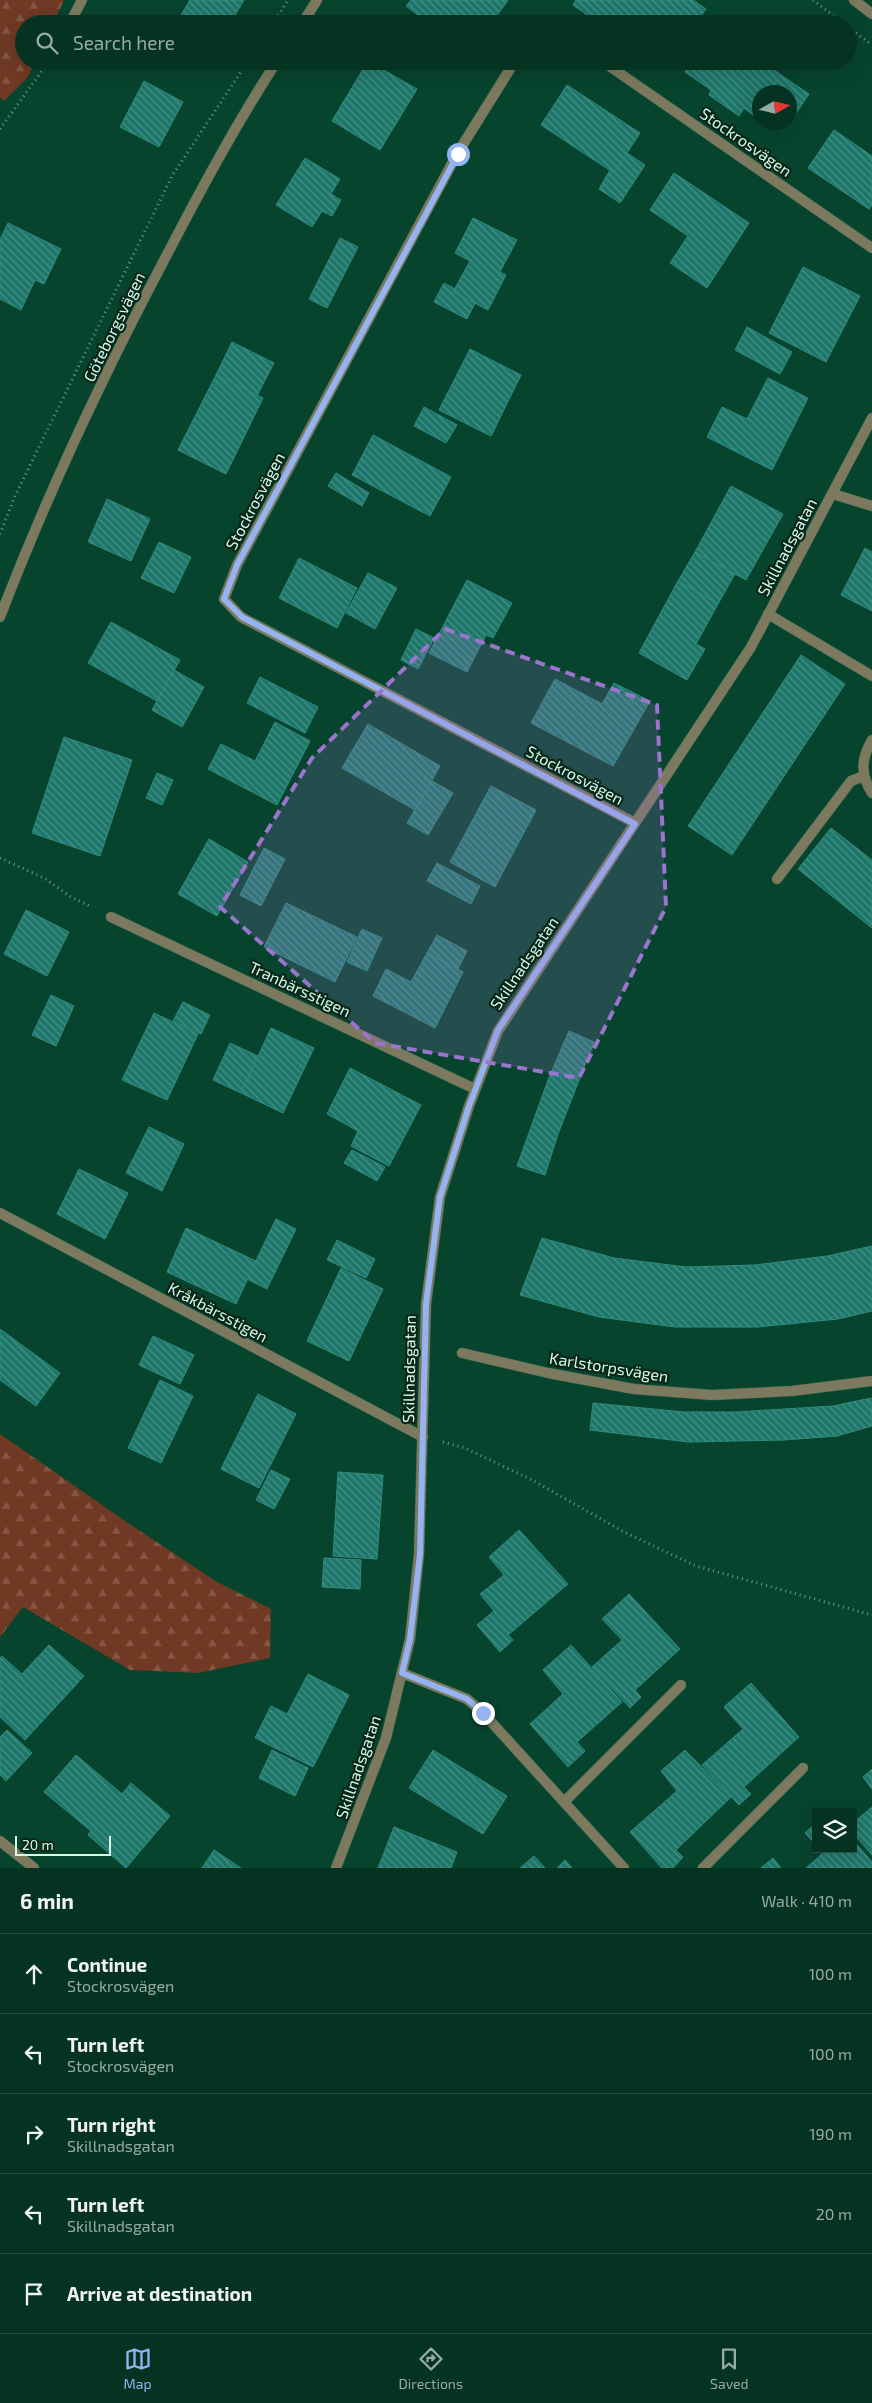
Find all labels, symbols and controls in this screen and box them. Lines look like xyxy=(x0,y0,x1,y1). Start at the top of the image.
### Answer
search box xyxy=(15,15,857,70)
icon: search xyxy=(33,29,61,57)
text: Search here xyxy=(73,31,175,54)
north arrow xyxy=(752,85,797,130)
street label: Stockrosvägen xyxy=(697,103,796,180)
route start xyxy=(447,143,470,166)
street label: Göteborgsvägen xyxy=(79,269,148,385)
street label: Stockrosvägen xyxy=(221,449,288,553)
street label: Skillnadsgatan xyxy=(753,495,820,599)
street label: Stockrosvägen xyxy=(523,741,627,808)
street label: Skillnadsgatan xyxy=(486,913,562,1013)
street label: Tranbärsstigen xyxy=(246,957,354,1020)
street label: Kråkbärsstigen xyxy=(165,1277,271,1346)
street label: Skillnadsgatan xyxy=(398,1315,419,1423)
street label: Karlstorpsvägen xyxy=(548,1348,670,1385)
route end xyxy=(472,1702,495,1725)
street label: Skillnadsgatan xyxy=(331,1713,384,1821)
map controls xyxy=(812,1808,857,1853)
button: layers xyxy=(812,1808,857,1853)
scale bar xyxy=(15,1833,111,1856)
text: 20 m xyxy=(22,1836,54,1853)
text: 6 min xyxy=(20,1888,74,1913)
text: Walk · 410 m xyxy=(761,1891,852,1910)
text: Continue xyxy=(67,1953,147,1976)
icon: ahead xyxy=(20,1960,48,1988)
text: 100 m xyxy=(809,1964,852,1983)
text: Stockrosvägen xyxy=(67,1976,174,1995)
text: Turn left xyxy=(67,2033,144,2056)
icon: left xyxy=(20,2040,48,2068)
text: 100 m xyxy=(809,2044,852,2063)
text: Stockrosvägen xyxy=(67,2056,174,2075)
text: Turn right xyxy=(67,2113,155,2136)
icon: right xyxy=(20,2120,48,2148)
text: 190 m xyxy=(809,2124,852,2143)
text: Skillnadsgatan xyxy=(67,2136,175,2155)
text: Turn left xyxy=(67,2193,144,2216)
icon: left xyxy=(20,2200,48,2228)
text: 20 m xyxy=(816,2204,852,2223)
text: Skillnadsgatan xyxy=(67,2216,175,2235)
icon: arrive xyxy=(20,2280,48,2308)
text: Arrive at destination xyxy=(67,2282,252,2305)
tab: Map xyxy=(123,2345,152,2392)
tab: Directions xyxy=(399,2345,463,2392)
tab: Saved xyxy=(710,2345,749,2392)

